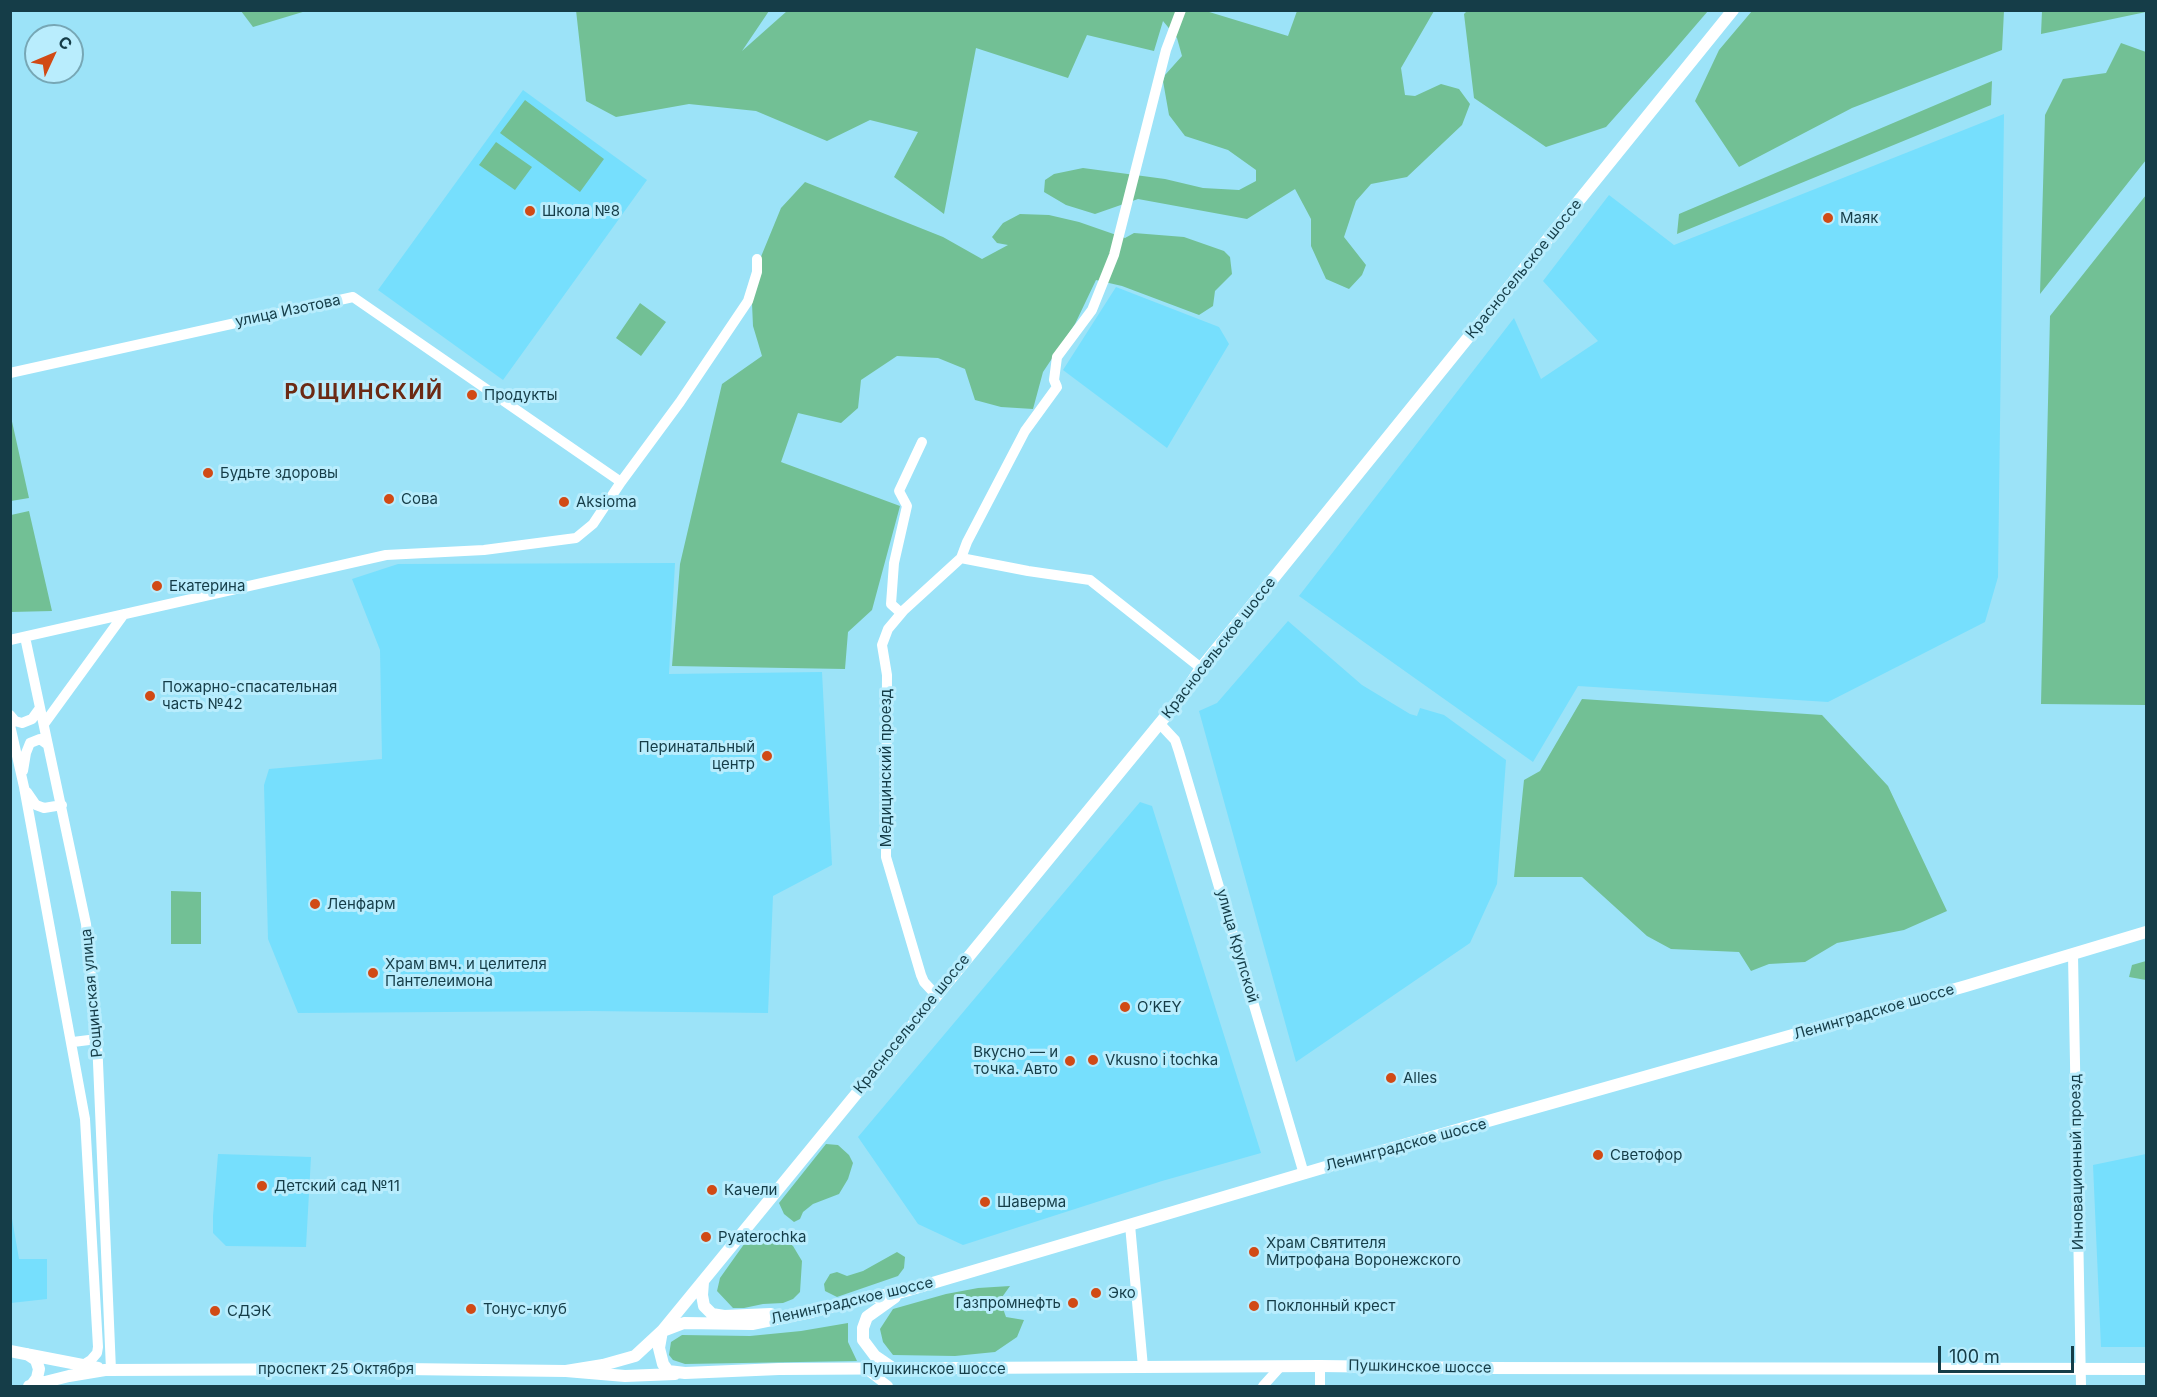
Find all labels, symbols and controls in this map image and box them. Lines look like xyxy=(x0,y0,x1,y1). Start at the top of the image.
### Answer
north arrow xyxy=(24,24,84,84)
text: С xyxy=(54,32,77,54)
street label: Красносельское шоссе xyxy=(1462,196,1586,342)
place label: Школа №8 xyxy=(542,202,620,220)
marker: Школа №8 xyxy=(523,204,537,218)
place label: Маяк xyxy=(1840,209,1878,227)
marker: Маяк xyxy=(1821,211,1835,225)
street label: улица Изотова xyxy=(234,291,342,331)
district label: РОЩИНСКИЙ xyxy=(285,380,443,406)
place label: Продукты xyxy=(484,386,558,404)
marker: Продукты xyxy=(465,388,479,402)
place label: Будьте здоровы xyxy=(220,464,338,482)
marker: Будьте здоровы xyxy=(201,466,215,480)
place label: Сова xyxy=(401,490,438,508)
marker: Сова xyxy=(382,492,396,506)
place label: Aksioma xyxy=(576,493,637,511)
marker: Aksioma xyxy=(557,495,571,509)
street label: Красносельское шоссе xyxy=(1158,574,1280,722)
place label: Екатерина xyxy=(169,577,245,595)
marker: Екатерина xyxy=(150,579,164,593)
place label: Пожарно-спасательная часть №42 xyxy=(162,678,337,713)
marker: Пожарно-спасательная часть №42 xyxy=(143,689,157,703)
street label: Медицинский проезд xyxy=(877,689,895,847)
place label: Перинатальный центр xyxy=(639,738,755,773)
marker: Перинатальный центр xyxy=(760,749,774,763)
street label: улица Крупской xyxy=(1212,887,1262,1005)
place label: Ленфарм xyxy=(327,895,395,913)
marker: Ленфарм xyxy=(308,897,322,911)
street label: Рощинская улица xyxy=(77,928,107,1058)
street label: Красносельское шоссе xyxy=(850,951,974,1097)
place label: Храм вмч. и целителя Пантелеимона xyxy=(385,955,547,990)
marker: Храм вмч. и целителя Пантелеимона xyxy=(366,966,380,980)
street label: Ленинградское шоссе xyxy=(1792,980,1956,1044)
place label: O’KEY xyxy=(1137,998,1182,1016)
marker: O’KEY xyxy=(1118,1000,1132,1014)
place label: Вкусно — и точка. Авто xyxy=(973,1043,1058,1078)
place label: Vkusno i tochka xyxy=(1105,1051,1218,1069)
marker: Vkusno i tochka xyxy=(1086,1053,1100,1067)
marker: Вкусно — и точка. Авто xyxy=(1063,1054,1077,1068)
place label: Alles xyxy=(1403,1069,1437,1087)
marker: Alles xyxy=(1384,1071,1398,1085)
street label: Инновационный проезд xyxy=(2066,1074,2088,1250)
street label: Ленинградское шоссе xyxy=(1323,1115,1489,1175)
place label: Светофор xyxy=(1610,1146,1682,1164)
marker: Светофор xyxy=(1591,1148,1605,1162)
place label: Детский сад №11 xyxy=(274,1177,400,1195)
marker: Детский сад №11 xyxy=(255,1179,269,1193)
place label: Качели xyxy=(724,1181,777,1199)
marker: Качели xyxy=(705,1183,719,1197)
place label: Шаверма xyxy=(997,1193,1066,1211)
marker: Шаверма xyxy=(978,1195,992,1209)
place label: Pyaterochka xyxy=(718,1228,806,1246)
marker: Pyaterochka xyxy=(699,1230,713,1244)
place label: Храм Святителя Митрофана Воронежского xyxy=(1266,1234,1461,1269)
marker: Храм Святителя Митрофана Воронежского xyxy=(1247,1245,1261,1259)
street label: Ленинградское шоссе xyxy=(769,1274,935,1328)
place label: Эко xyxy=(1108,1284,1136,1302)
marker: Эко xyxy=(1089,1286,1103,1300)
place label: Газпромнефть xyxy=(955,1294,1061,1312)
marker: Газпромнефть xyxy=(1066,1296,1080,1310)
place label: Поклонный крест xyxy=(1266,1297,1395,1315)
marker: Поклонный крест xyxy=(1247,1299,1261,1313)
place label: Тонус-клуб xyxy=(483,1300,567,1318)
place label: СДЭК xyxy=(227,1302,271,1320)
marker: Тонус-клуб xyxy=(464,1302,478,1316)
marker: СДЭК xyxy=(208,1304,222,1318)
scale bar xyxy=(1941,1334,2078,1372)
text: 100 m xyxy=(1949,1346,2000,1367)
street label: Пушкинское шоссе xyxy=(1348,1357,1492,1377)
street label: проспект 25 Октября xyxy=(258,1360,414,1378)
street label: Пушкинское шоссе xyxy=(862,1360,1006,1378)

